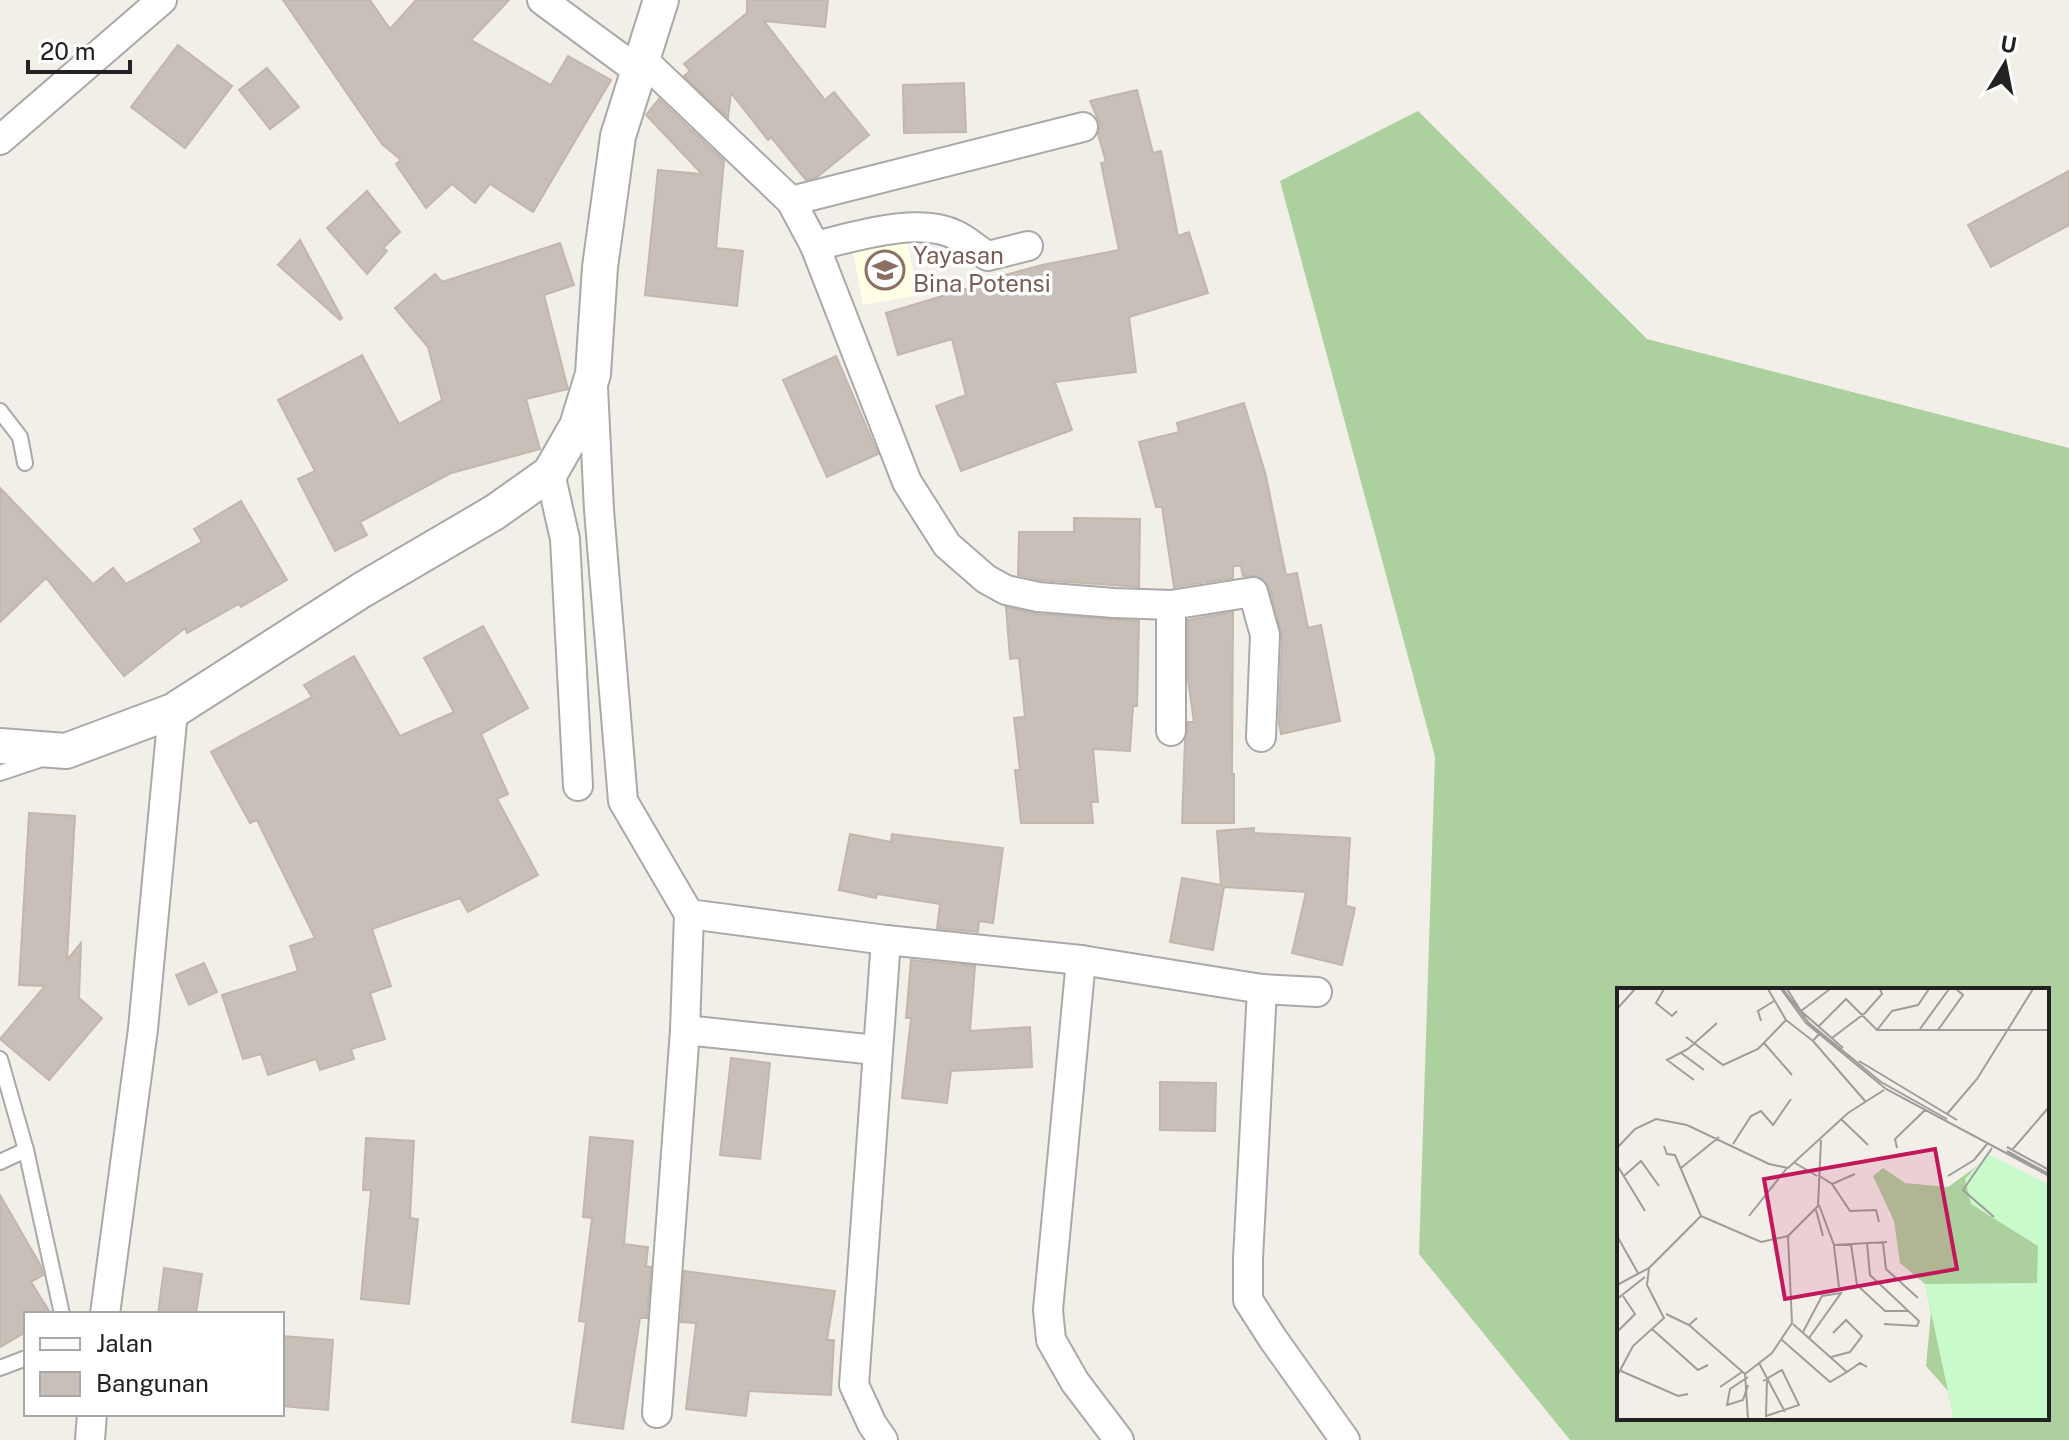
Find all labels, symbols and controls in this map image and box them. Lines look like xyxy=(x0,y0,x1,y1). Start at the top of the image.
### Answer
scale bar xyxy=(28,24,130,74)
north arrow xyxy=(1965,24,2045,104)
text: U xyxy=(1998,30,2019,58)
text: 20 m xyxy=(40,37,96,65)
place label: Yayasan Bina Potensi xyxy=(913,241,1051,297)
school or university icon: Yayasan Bina Potensi xyxy=(864,249,906,291)
inset map xyxy=(1617,988,2049,1420)
legend xyxy=(24,1312,284,1416)
text: Jalan xyxy=(96,1329,153,1357)
text: Bangunan xyxy=(96,1369,209,1397)

